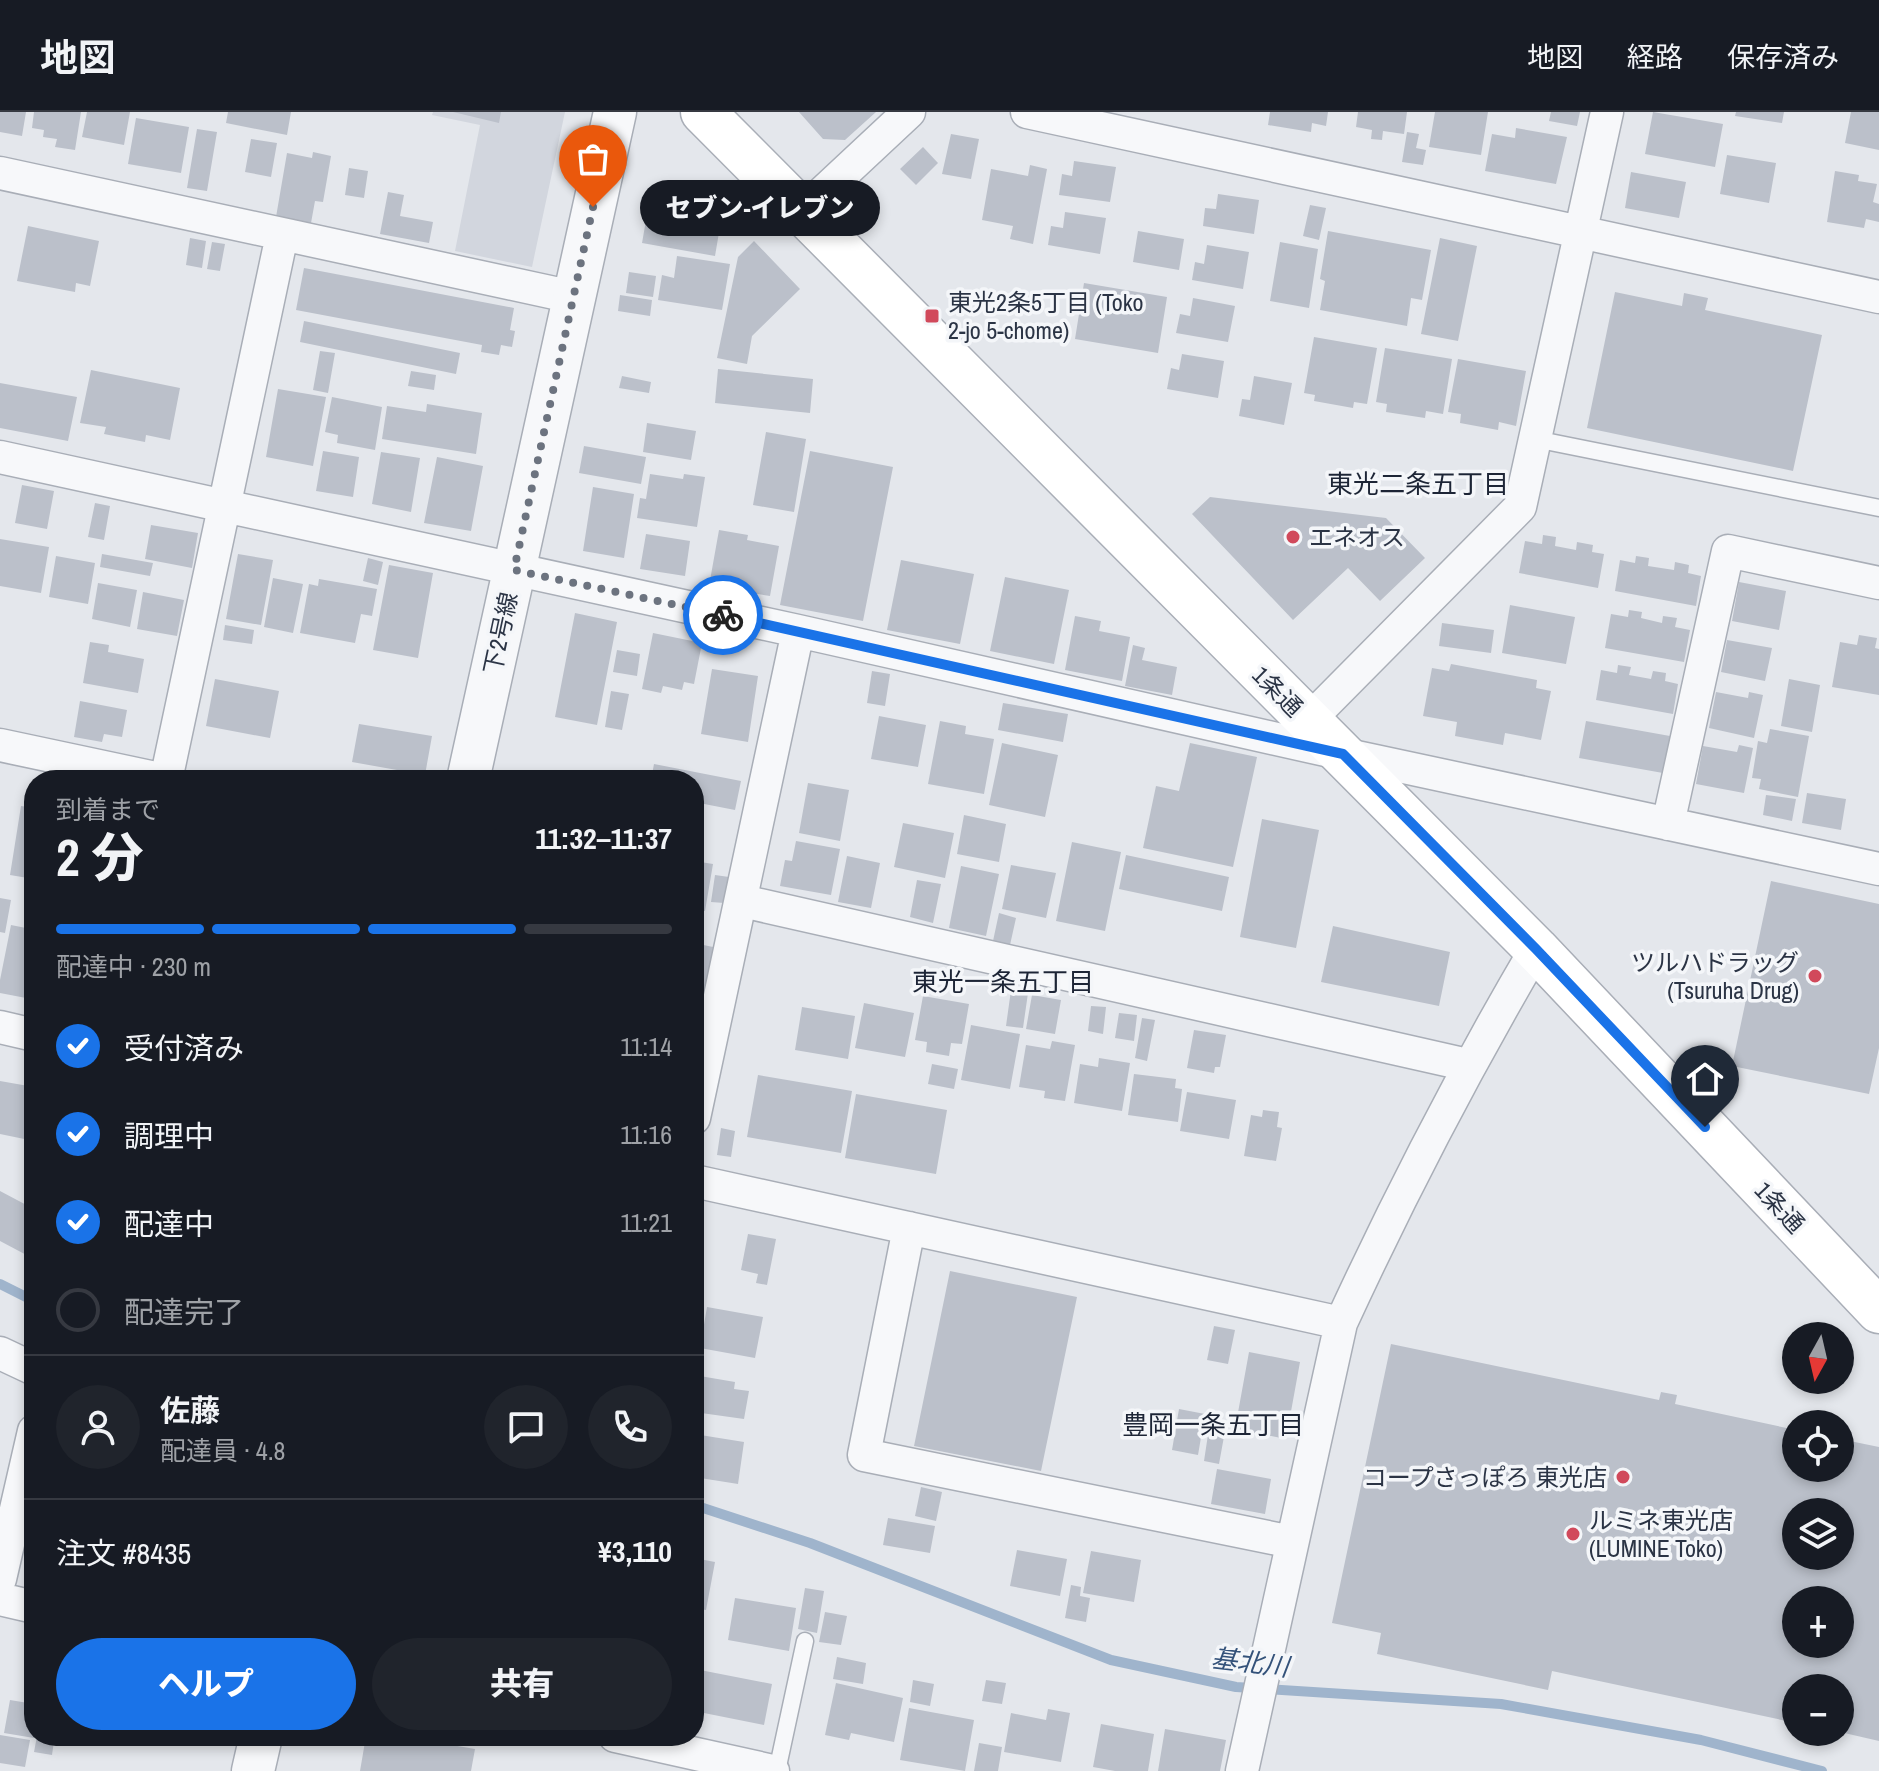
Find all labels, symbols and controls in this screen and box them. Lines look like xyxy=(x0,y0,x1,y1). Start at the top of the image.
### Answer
text: 地図 xyxy=(40,32,116,83)
text: 地図 xyxy=(1527,38,1583,76)
text: 経路 xyxy=(1627,38,1683,76)
text: 保存済み xyxy=(1727,38,1839,76)
pin xyxy=(559,125,627,207)
icon: bag xyxy=(571,137,615,181)
callout: セブン-イレブン xyxy=(641,179,881,235)
text: セブン-イレブン xyxy=(665,190,855,225)
place label: 東光2条5丁目 (Toko 2-jo 5-chome) xyxy=(948,286,1143,346)
marker: 東光2条5丁目 (Toko 2-jo 5-chome) xyxy=(923,307,941,325)
district label: 東光二条五丁目 xyxy=(1327,466,1509,501)
place label: エネオス xyxy=(1309,521,1405,553)
marker: エネオス xyxy=(1284,528,1302,546)
courier xyxy=(683,575,763,655)
street label: 下2号線 xyxy=(476,589,524,677)
icon: bike xyxy=(701,593,745,637)
street label: 1条通 xyxy=(1246,659,1310,723)
text: 到着まで xyxy=(56,792,160,827)
text: 11:32–11:37 xyxy=(535,818,672,858)
text: 2 分 xyxy=(56,822,144,892)
place label: ツルハドラッグ (Tsuruha Drug) xyxy=(1631,946,1799,1006)
text: 配達中 · 230 m xyxy=(56,949,211,984)
district label: 東光一条五丁目 xyxy=(912,964,1094,999)
marker: ツルハドラッグ (Tsuruha Drug) xyxy=(1806,967,1824,985)
icon: check xyxy=(56,1024,100,1068)
text: 受付済み xyxy=(124,1028,244,1068)
text: 11:14 xyxy=(620,1029,672,1064)
pin xyxy=(1671,1045,1739,1127)
icon: home xyxy=(1683,1057,1727,1101)
icon: check xyxy=(56,1112,100,1156)
text: 調理中 xyxy=(124,1116,214,1156)
text: 11:16 xyxy=(620,1117,672,1152)
street label: 1条通 xyxy=(1748,1175,1812,1239)
icon: check xyxy=(56,1200,100,1244)
text: 配達中 xyxy=(124,1204,214,1244)
text: 11:21 xyxy=(620,1205,672,1240)
text: 配達完了 xyxy=(124,1292,244,1332)
north arrow xyxy=(1782,1322,1854,1394)
map controls xyxy=(1782,1322,1854,1746)
button: person xyxy=(56,1385,140,1469)
button: chat xyxy=(484,1385,568,1469)
button: phone xyxy=(588,1385,672,1469)
text: 佐藤 xyxy=(160,1390,220,1430)
district label: 豊岡一条五丁目 xyxy=(1122,1407,1304,1442)
button: locate xyxy=(1782,1410,1854,1482)
text: 配達員 · 4.8 xyxy=(160,1433,285,1468)
place label: コープさっぽろ 東光店 xyxy=(1363,1461,1607,1493)
marker: コープさっぽろ 東光店 xyxy=(1614,1468,1632,1486)
button: layers xyxy=(1782,1498,1854,1570)
place label: ルミネ東光店 (LUMINE Toko) xyxy=(1589,1504,1733,1564)
marker: ルミネ東光店 (LUMINE Toko) xyxy=(1564,1525,1582,1543)
text: ¥3,110 xyxy=(598,1531,672,1571)
text: 注文 #8435 xyxy=(56,1533,191,1573)
button: + xyxy=(1782,1586,1854,1658)
button: ヘルプ xyxy=(56,1638,356,1730)
button: 共有 xyxy=(372,1638,672,1730)
water label: 基北川 xyxy=(1209,1640,1294,1684)
button: − xyxy=(1782,1674,1854,1746)

